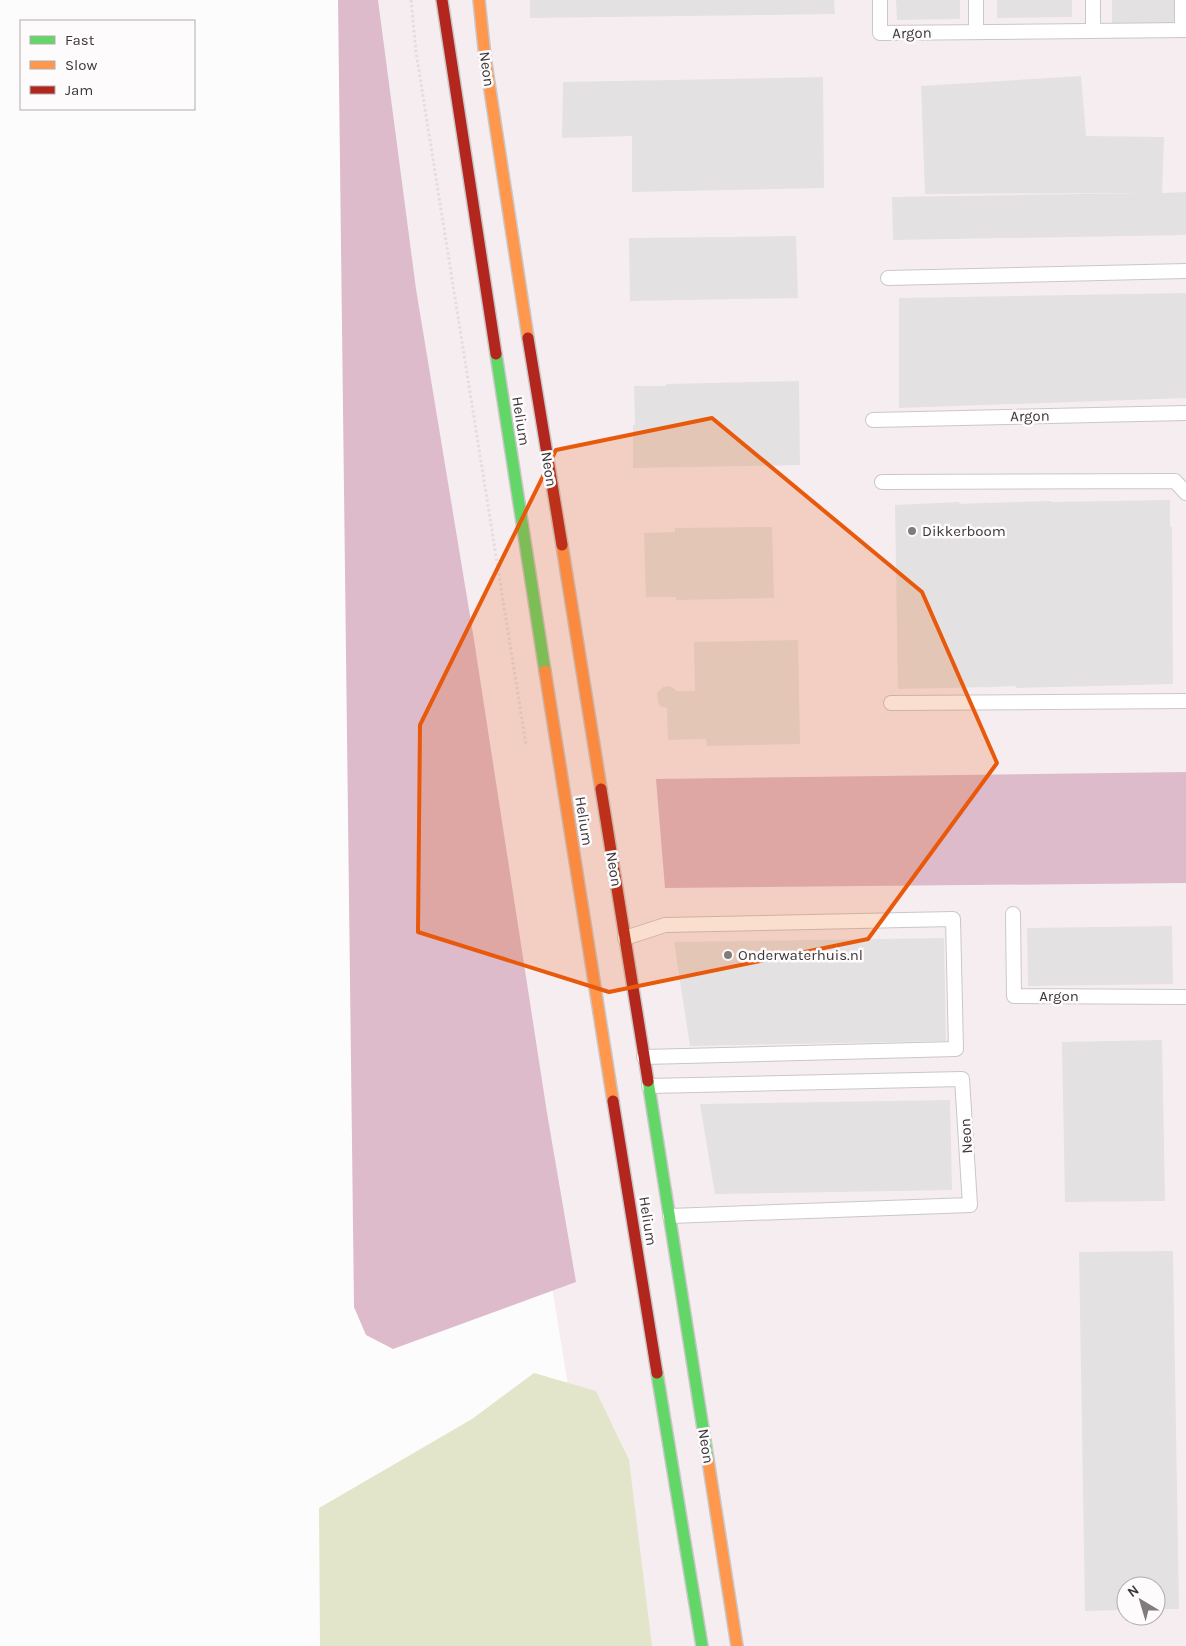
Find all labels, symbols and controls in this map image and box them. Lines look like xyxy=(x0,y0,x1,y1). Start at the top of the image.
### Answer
legend xyxy=(20,20,195,110)
street label: Argon xyxy=(892,24,932,42)
text: Fast xyxy=(65,31,95,49)
street label: Neon xyxy=(476,50,498,88)
text: Slow xyxy=(65,56,97,74)
text: Jam xyxy=(65,81,93,99)
street label: Helium xyxy=(508,395,534,447)
street label: Argon xyxy=(1010,407,1050,425)
street label: Neon xyxy=(537,450,561,488)
place label: Dikkerboom xyxy=(922,522,1006,540)
marker: Dikkerboom xyxy=(906,525,918,537)
street label: Helium xyxy=(571,795,597,847)
street label: Neon xyxy=(602,850,626,888)
place label: Onderwaterhuis.nl xyxy=(738,946,863,964)
marker: Onderwaterhuis.nl xyxy=(722,949,734,961)
street label: Argon xyxy=(1039,987,1079,1005)
street label: Neon xyxy=(956,1118,976,1154)
street label: Helium xyxy=(635,1195,661,1247)
street label: Neon xyxy=(694,1427,718,1465)
north arrow xyxy=(1116,1576,1166,1626)
text: N xyxy=(1124,1581,1142,1601)

